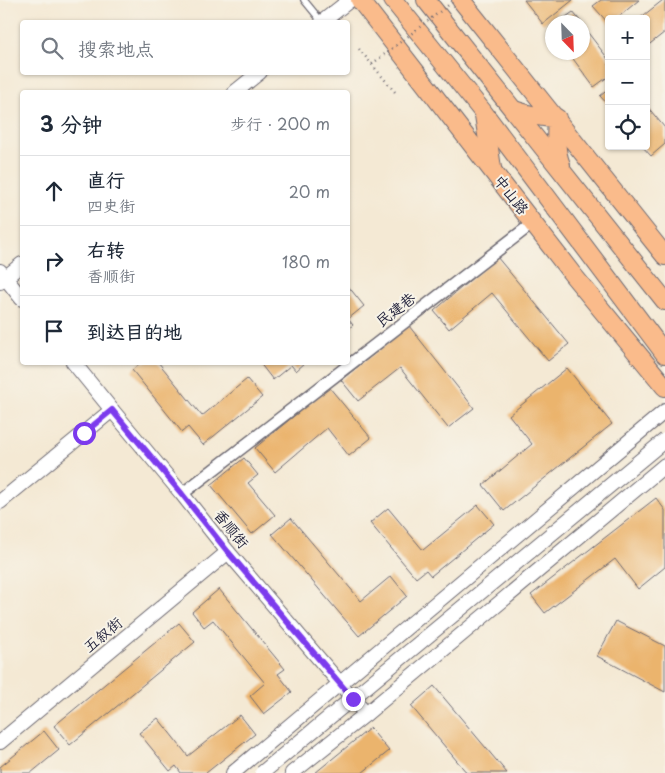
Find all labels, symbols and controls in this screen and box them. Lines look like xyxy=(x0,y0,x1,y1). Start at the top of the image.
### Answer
north arrow xyxy=(545,15,590,60)
map controls xyxy=(605,15,650,150)
button: + xyxy=(605,15,650,60)
search box xyxy=(20,20,350,75)
icon: search xyxy=(38,34,66,62)
text: 搜索地点 xyxy=(78,34,154,62)
button: − xyxy=(605,60,650,105)
button: locate xyxy=(605,105,650,150)
text: 3 分钟 xyxy=(40,107,103,139)
text: 步行 · 200 m xyxy=(231,111,330,135)
text: 直行 xyxy=(87,165,125,193)
street label: 中山路 xyxy=(489,169,535,219)
icon: ahead xyxy=(40,177,68,205)
text: 20 m xyxy=(289,179,330,203)
text: 四史街 xyxy=(87,193,135,217)
text: 右转 xyxy=(87,235,125,263)
icon: right xyxy=(40,247,68,275)
text: 180 m xyxy=(282,249,330,273)
text: 香顺街 xyxy=(87,263,135,287)
street label: 民建巷 xyxy=(370,286,420,332)
icon: arrive xyxy=(40,317,68,345)
text: 到达目的地 xyxy=(87,317,182,345)
route start xyxy=(73,422,96,445)
street label: 香顺街 xyxy=(209,503,255,553)
street label: 五叙街 xyxy=(77,611,127,657)
route end xyxy=(342,688,365,711)

